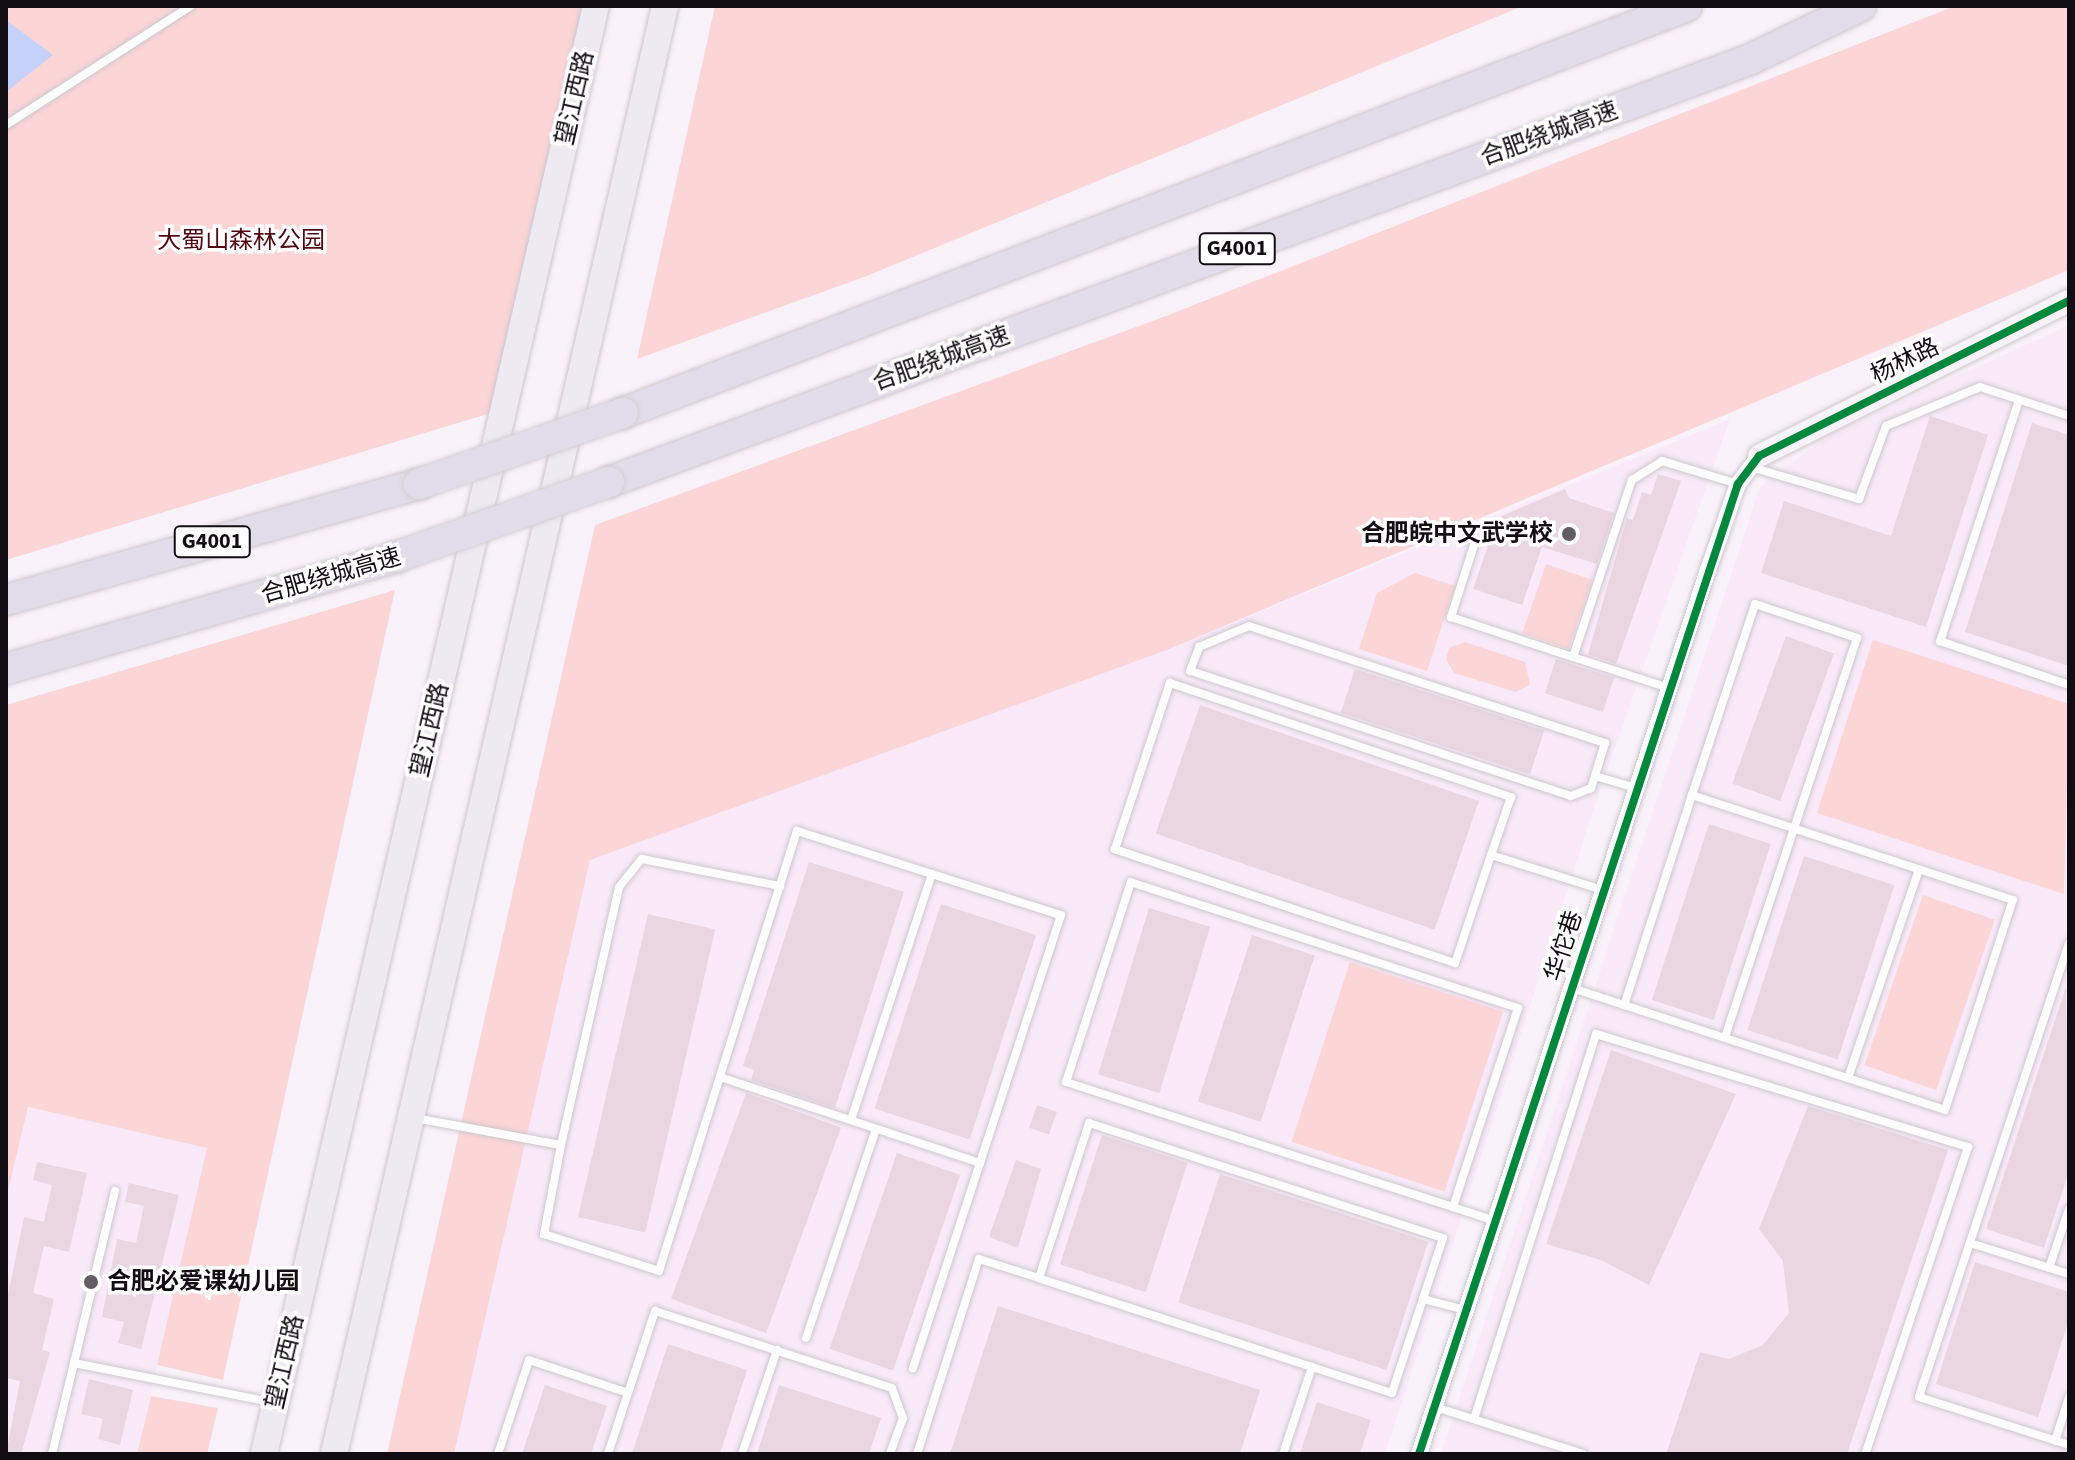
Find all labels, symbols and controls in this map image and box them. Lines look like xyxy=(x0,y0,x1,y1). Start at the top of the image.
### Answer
street label: 望江西路 xyxy=(550,48,600,148)
street label: 合肥绕城高速 xyxy=(1476,96,1622,172)
park label: 大蜀山森林公园 xyxy=(157,227,325,255)
road number: G4001 xyxy=(1197,231,1277,267)
street label: 合肥绕城高速 xyxy=(868,321,1014,397)
street label: 杨林路 xyxy=(1866,332,1944,390)
place label: 合肥皖中文武学校 xyxy=(1361,520,1553,548)
road number: G4001 xyxy=(172,524,252,560)
marker: 合肥皖中文武学校 xyxy=(1560,525,1578,543)
street label: 合肥绕城高速 xyxy=(258,542,404,610)
street label: 望江西路 xyxy=(405,680,455,780)
street label: 华佗巷 xyxy=(1539,907,1589,985)
place label: 合肥必爱课幼儿园 xyxy=(107,1268,299,1296)
marker: 合肥必爱课幼儿园 xyxy=(82,1273,100,1291)
street label: 望江西路 xyxy=(260,1312,310,1412)

